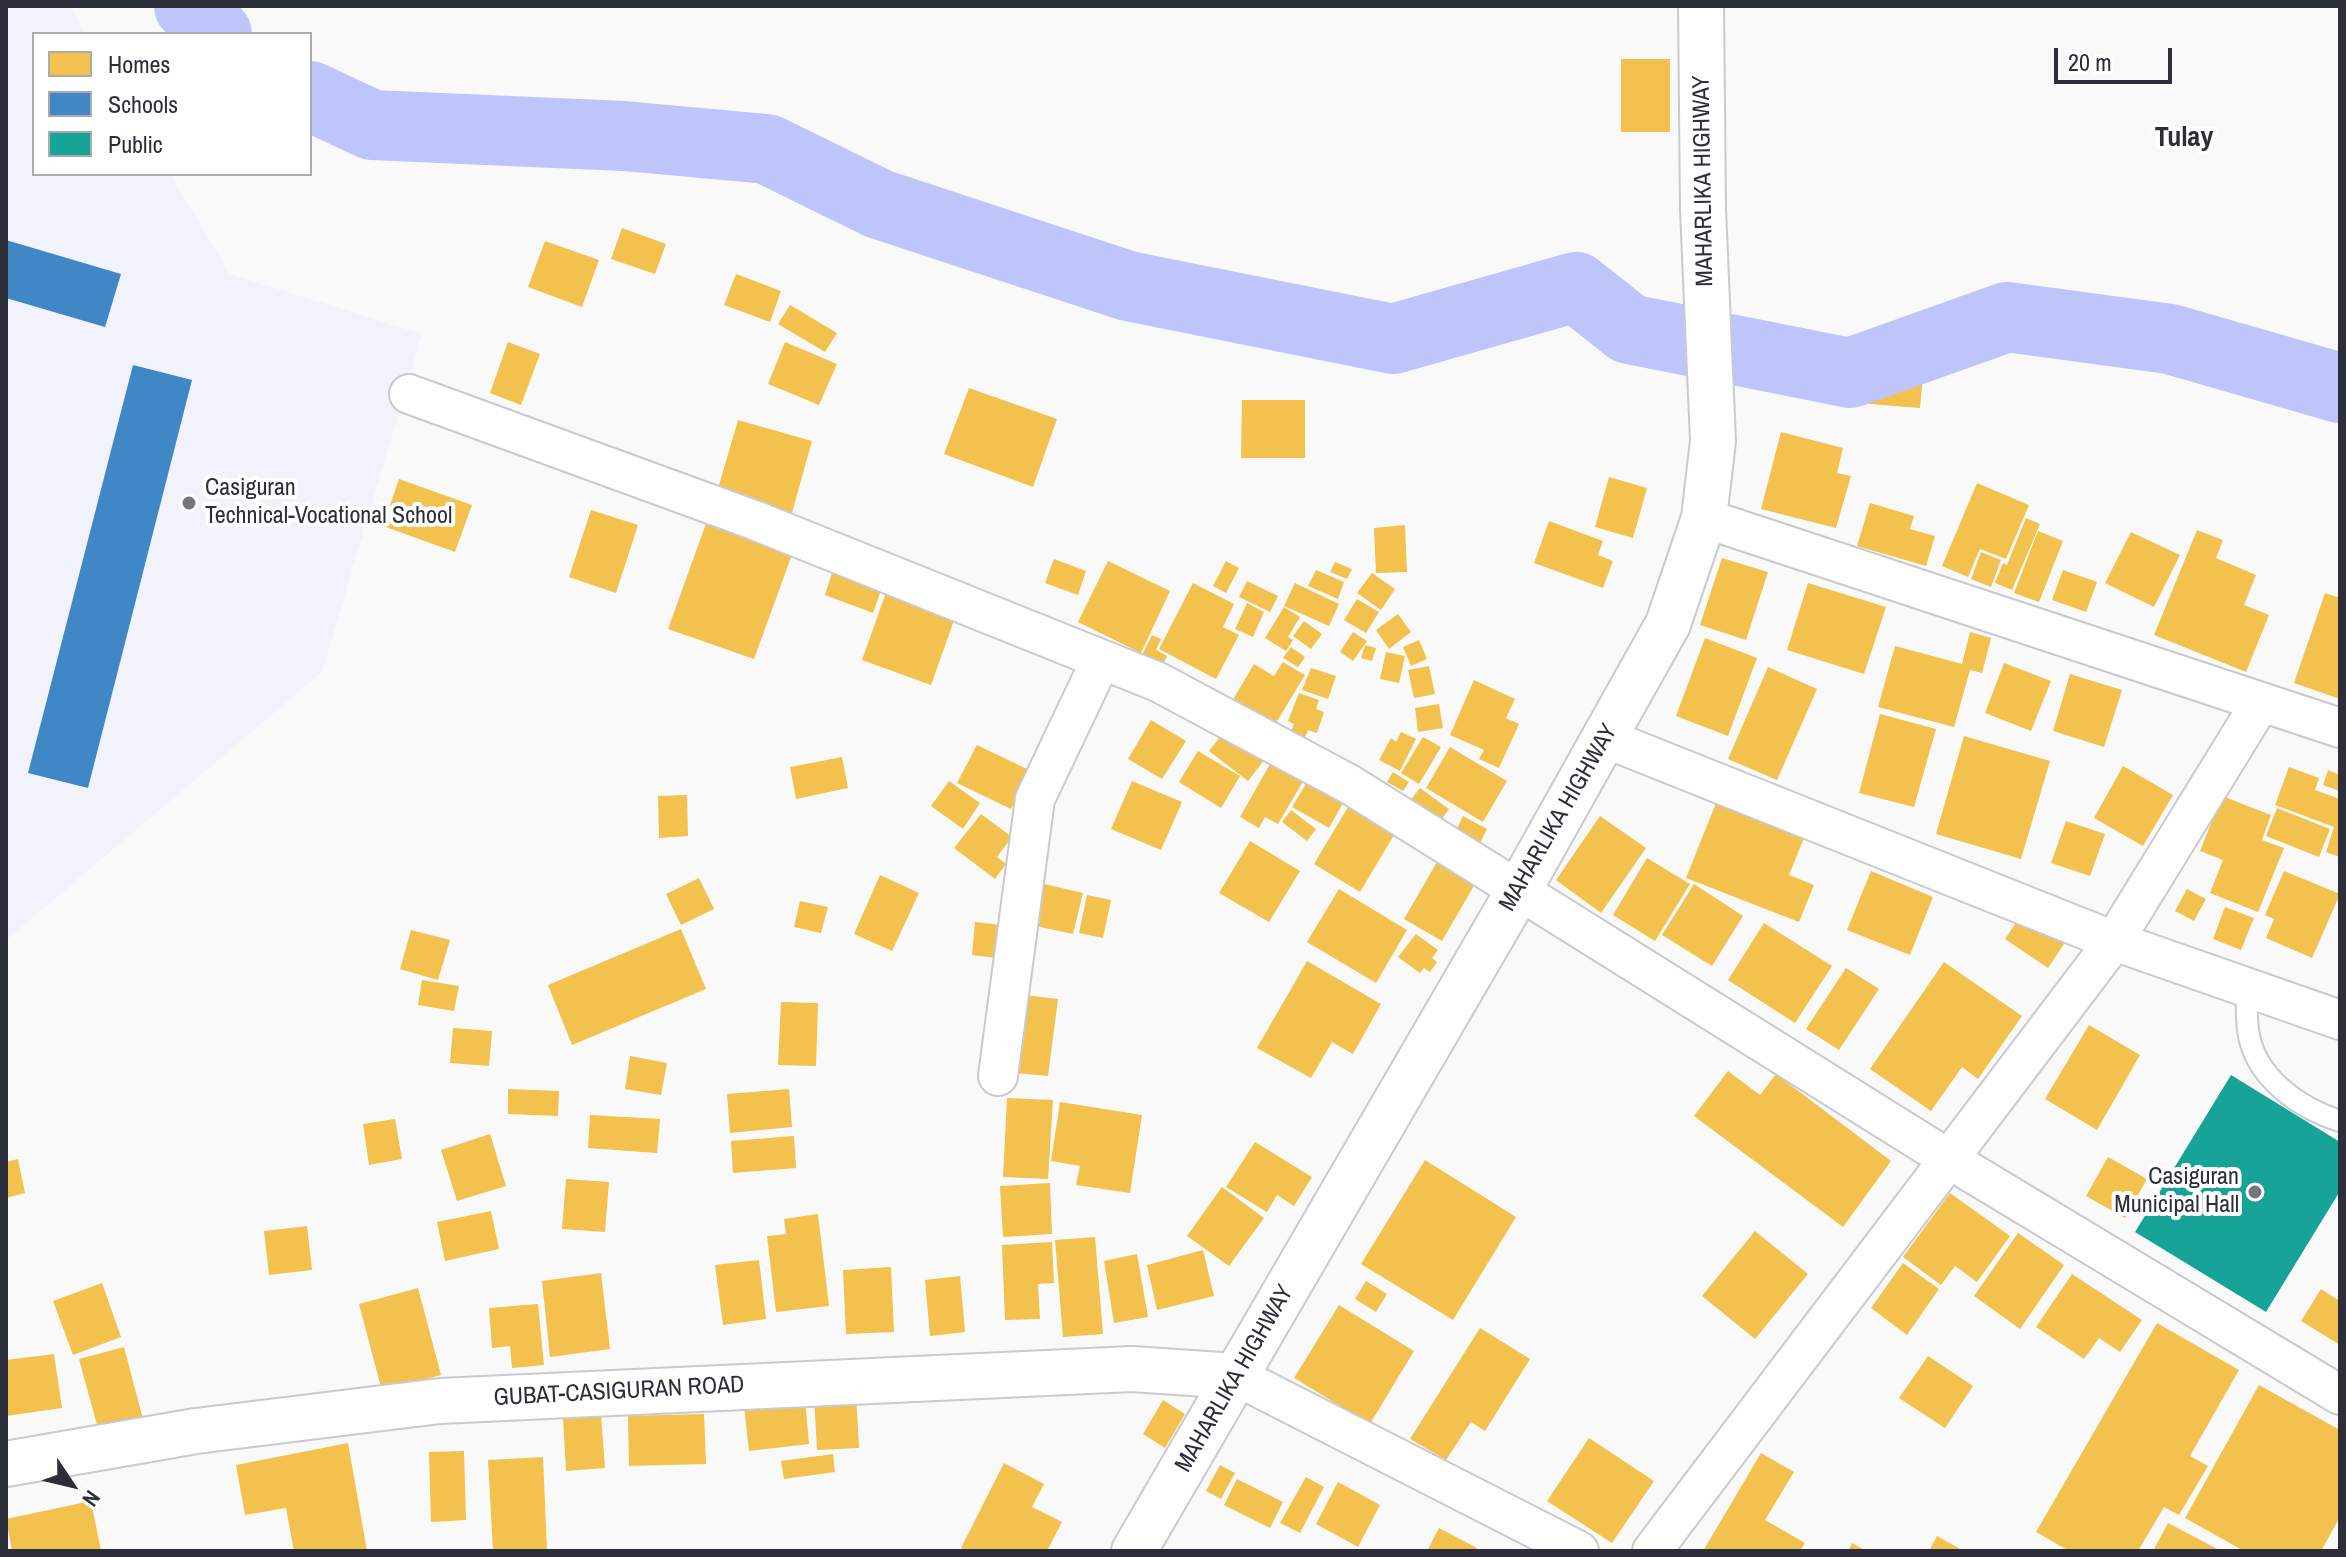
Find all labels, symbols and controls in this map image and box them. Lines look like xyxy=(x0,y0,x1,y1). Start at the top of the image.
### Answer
legend xyxy=(32,32,312,176)
scale bar xyxy=(2058,32,2176,82)
text: 20 m xyxy=(2068,46,2112,78)
text: Homes xyxy=(108,48,170,80)
street label: MAHARLIKA HIGHWAY xyxy=(1688,75,1720,287)
text: Schools xyxy=(108,88,178,120)
district label: Tulay xyxy=(2155,121,2213,155)
text: Public xyxy=(108,128,163,160)
place label: Casiguran Technical-Vocational School xyxy=(205,475,452,531)
marker: Casiguran Technical-Vocational School xyxy=(180,494,198,512)
street label: MAHARLIKA HIGHWAY xyxy=(1494,719,1624,917)
place label: Casiguran Municipal Hall xyxy=(2114,1164,2239,1220)
marker: Casiguran Municipal Hall xyxy=(2246,1183,2264,1201)
street label: MAHARLIKA HIGHWAY xyxy=(1170,1280,1300,1478)
street label: GUBAT-CASIGURAN ROAD xyxy=(493,1371,745,1413)
north arrow xyxy=(32,1445,112,1525)
text: N xyxy=(76,1485,108,1513)

